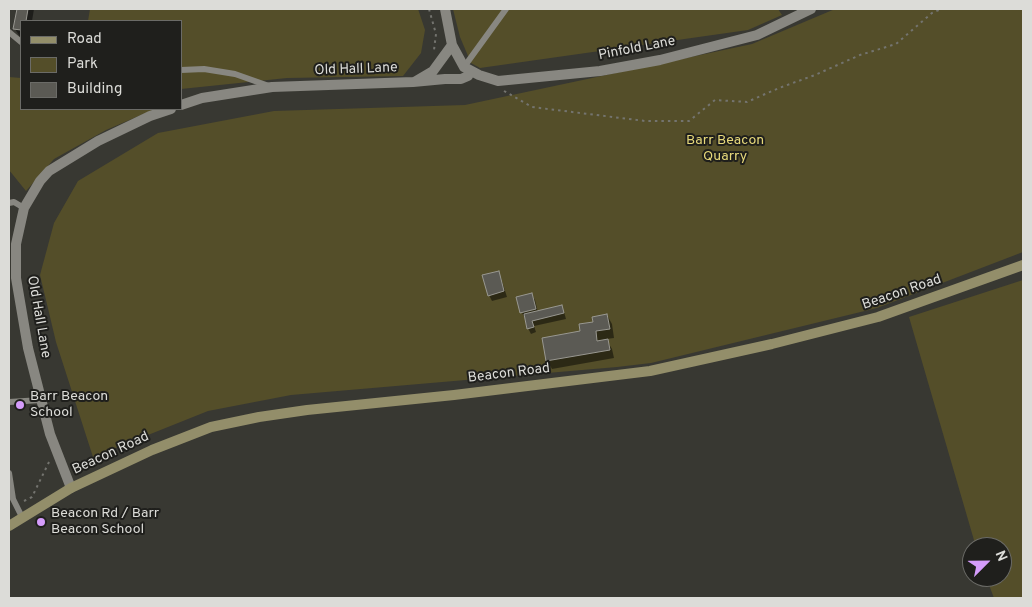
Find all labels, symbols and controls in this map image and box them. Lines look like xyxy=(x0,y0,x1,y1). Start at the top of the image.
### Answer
legend xyxy=(20,20,182,110)
text: Road xyxy=(67,30,102,49)
street label: Pinfold Lane xyxy=(597,33,677,65)
text: Park xyxy=(67,55,98,74)
street label: Old Hall Lane xyxy=(314,60,398,80)
text: Building xyxy=(67,80,122,99)
park label: Barr Beacon Quarry xyxy=(686,133,764,166)
street label: Beacon Road xyxy=(860,272,944,314)
street label: Old Hall Lane xyxy=(22,274,54,360)
street label: Beacon Road xyxy=(467,361,551,387)
place label: Barr Beacon School xyxy=(30,389,108,422)
marker: Barr Beacon School xyxy=(14,399,26,411)
street label: Beacon Road xyxy=(70,429,152,479)
place label: Beacon Rd / Barr Beacon School xyxy=(51,506,159,538)
marker: Beacon Rd / Barr Beacon School xyxy=(35,516,47,528)
north arrow xyxy=(962,537,1012,587)
text: N xyxy=(991,548,1010,564)

